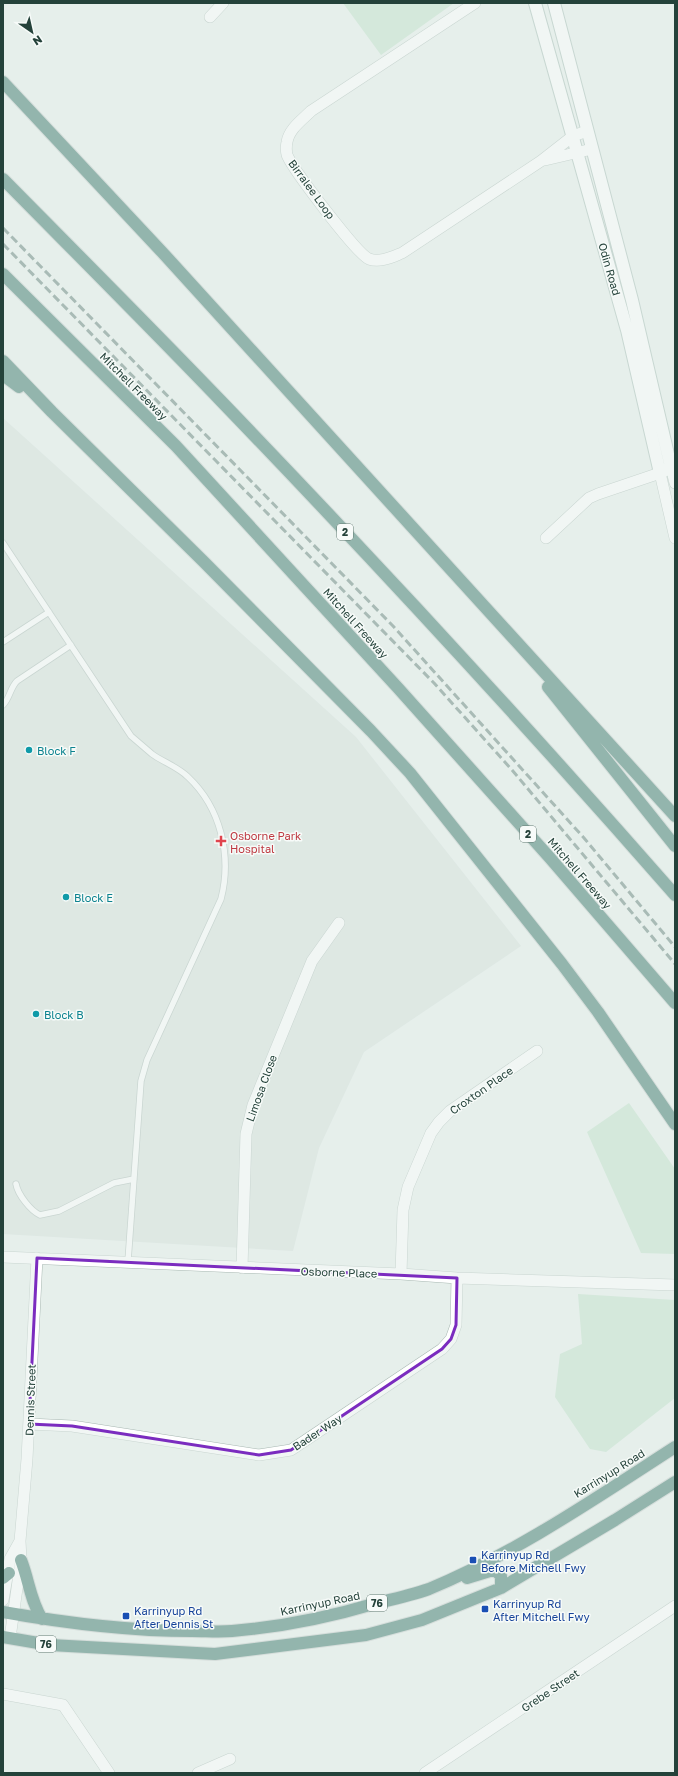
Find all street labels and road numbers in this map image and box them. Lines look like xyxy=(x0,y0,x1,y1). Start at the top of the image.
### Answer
street label: Birralee Loop xyxy=(286,157,338,221)
street label: Odin Road xyxy=(596,241,624,297)
street label: Mitchell Freeway xyxy=(98,350,170,422)
road number: 2 xyxy=(337,524,353,540)
street label: Mitchell Freeway xyxy=(321,585,391,661)
road number: 2 xyxy=(520,826,536,842)
street label: Mitchell Freeway xyxy=(546,835,614,911)
street label: Limosa Close xyxy=(243,1053,279,1123)
street label: Croxton Place xyxy=(447,1063,515,1117)
street label: Osborne Place xyxy=(300,1264,378,1280)
street label: Dennis Street xyxy=(22,1364,38,1436)
street label: Bader Way xyxy=(290,1411,344,1453)
street label: Karrinyup Road xyxy=(571,1446,647,1500)
street label: Karrinyup Road xyxy=(279,1588,361,1618)
road number: 76 xyxy=(367,1595,387,1611)
road number: 76 xyxy=(36,1636,56,1652)
street label: Grebe Street xyxy=(519,1666,581,1714)

